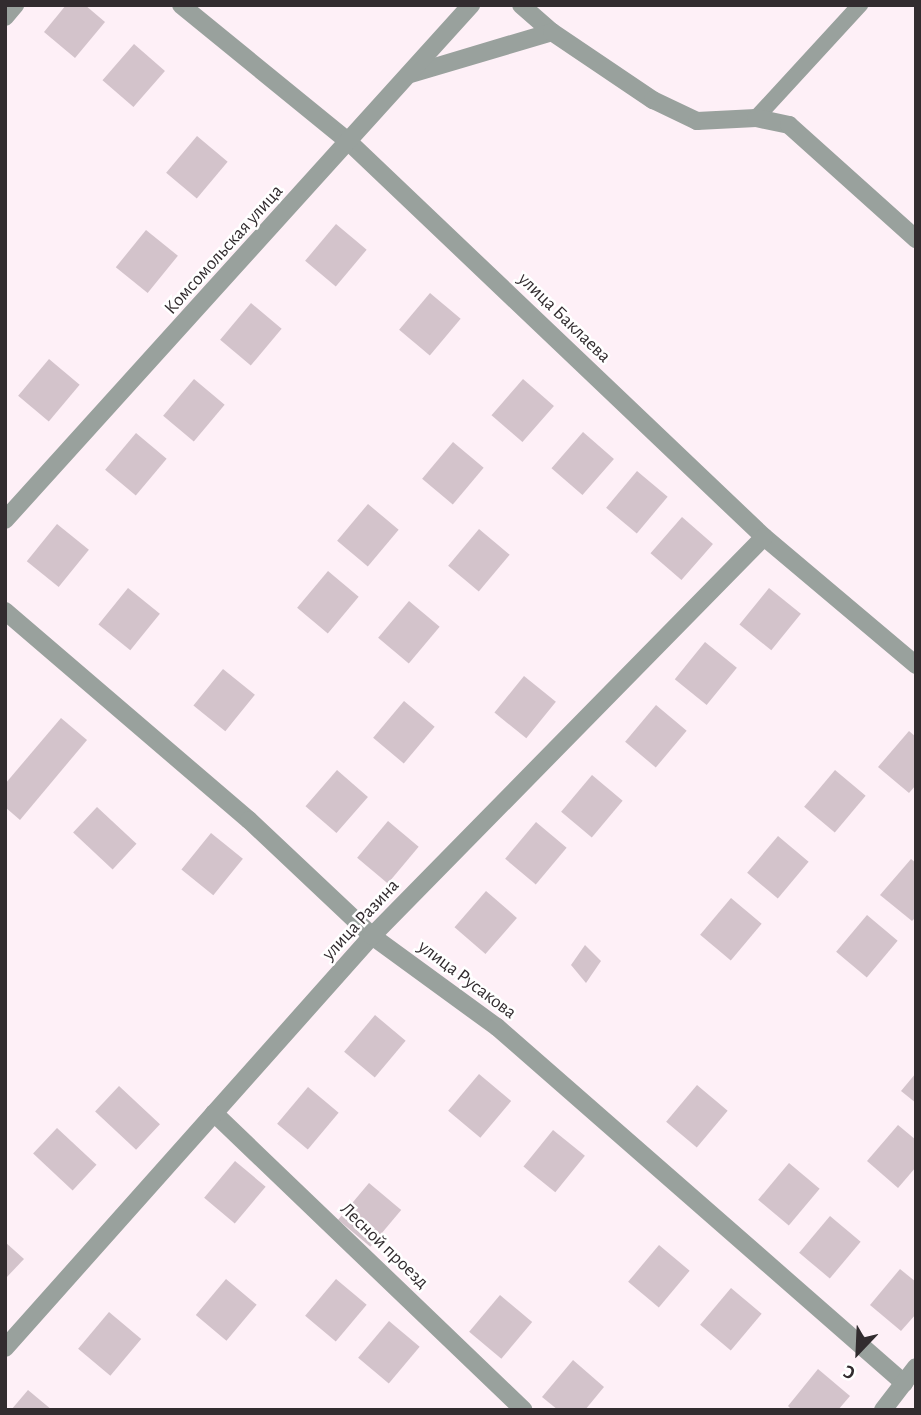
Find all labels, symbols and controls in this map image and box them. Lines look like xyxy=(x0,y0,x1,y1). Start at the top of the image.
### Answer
street label: Комсомольская улица xyxy=(160,180,288,320)
street label: улица Баклаева xyxy=(513,268,615,368)
street label: улица Разина xyxy=(318,875,404,965)
street label: улица Русакова xyxy=(413,936,521,1024)
street label: Лесной проезд xyxy=(335,1198,433,1294)
north arrow xyxy=(823,1317,893,1387)
text: С xyxy=(841,1361,858,1383)

